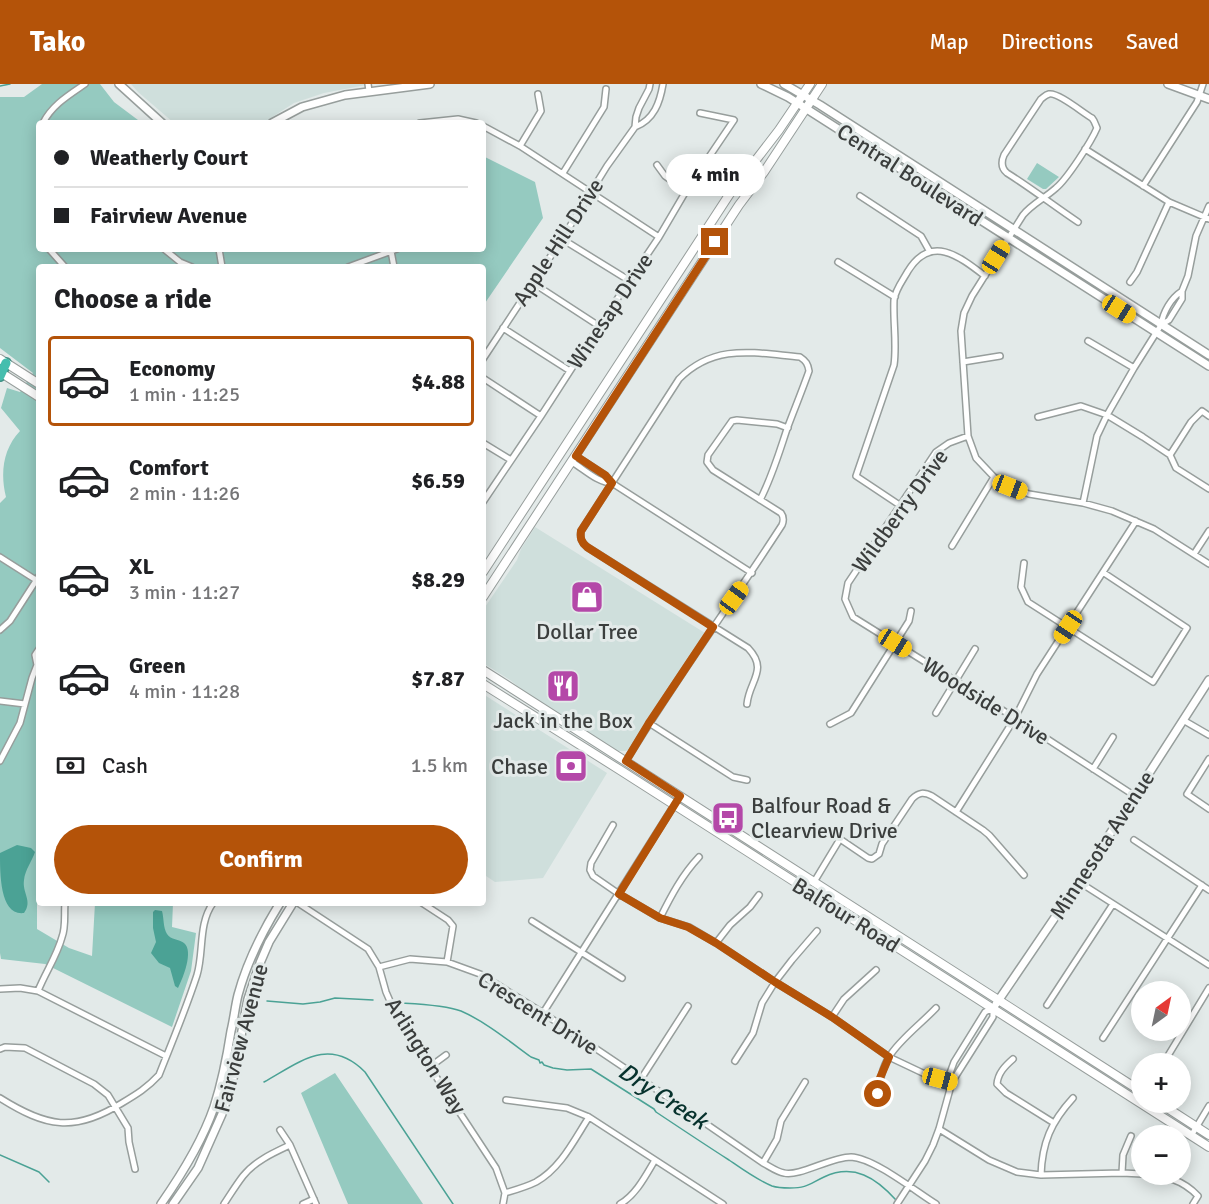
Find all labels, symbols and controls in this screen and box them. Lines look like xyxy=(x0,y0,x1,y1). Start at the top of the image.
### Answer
text: Tako xyxy=(30,25,85,59)
text: Map xyxy=(930,29,968,55)
text: Directions xyxy=(1001,29,1093,55)
text: Saved xyxy=(1126,29,1179,55)
street label: Central Boulevard xyxy=(832,118,988,232)
text: Weatherly Court xyxy=(90,144,248,171)
callout: 4 min xyxy=(666,155,764,197)
text: 4 min xyxy=(691,162,740,187)
street label: Apple Hill Drive xyxy=(507,173,609,311)
text: Fairview Avenue xyxy=(90,202,247,229)
route end xyxy=(701,228,728,255)
car xyxy=(979,237,1013,277)
street label: Winesap Drive xyxy=(561,248,659,374)
text: Choose a ride xyxy=(54,283,212,316)
car xyxy=(1099,292,1139,326)
icon: car xyxy=(57,354,111,408)
text: Economy xyxy=(129,355,215,382)
text: $4.88 xyxy=(411,368,465,395)
text: 1 min · 11:25 xyxy=(129,382,240,407)
street label: Wildberry Drive xyxy=(846,444,954,578)
icon: car xyxy=(57,453,111,507)
text: Comfort xyxy=(129,454,209,481)
text: $6.59 xyxy=(411,467,465,494)
car xyxy=(990,472,1030,502)
text: 2 min · 11:26 xyxy=(129,481,240,506)
icon: car xyxy=(57,552,111,606)
text: XL xyxy=(129,553,154,580)
text: $8.29 xyxy=(411,566,465,593)
car xyxy=(716,578,752,618)
shop icon: Dollar Tree xyxy=(569,579,605,615)
text: 3 min · 11:27 xyxy=(129,580,240,605)
car xyxy=(1050,607,1086,647)
place label: Dollar Tree xyxy=(536,618,638,645)
car xyxy=(875,626,915,660)
icon: car xyxy=(57,651,111,705)
street label: Woodside Drive xyxy=(917,651,1055,751)
text: Green xyxy=(129,652,186,679)
text: $7.87 xyxy=(411,665,465,692)
restaurant icon: Jack in the Box xyxy=(545,668,581,704)
text: 4 min · 11:28 xyxy=(129,679,240,704)
place label: Jack in the Box xyxy=(493,707,633,734)
bank icon: Chase xyxy=(553,748,589,784)
icon: cash xyxy=(54,749,87,782)
text: Cash xyxy=(102,752,148,779)
text: 1.5 km xyxy=(411,753,468,778)
place label: Chase xyxy=(491,753,548,780)
street label: Minnesota Avenue xyxy=(1044,765,1160,925)
place label: Balfour Road & Clearview Drive xyxy=(751,792,898,844)
bus stop icon: Balfour Road & Clearview Drive xyxy=(710,800,746,836)
button: Confirm xyxy=(54,825,468,894)
street label: Balfour Road xyxy=(787,871,905,959)
street label: Fairview Avenue xyxy=(208,961,274,1115)
street label: Crescent Drive xyxy=(473,965,603,1061)
north arrow xyxy=(1131,981,1191,1041)
map controls xyxy=(1131,981,1191,1185)
street label: Arlington Way xyxy=(379,993,473,1120)
button: + xyxy=(1131,1053,1191,1113)
water label: Dry Creek xyxy=(613,1056,715,1137)
car xyxy=(920,1066,960,1092)
route start xyxy=(864,1080,891,1107)
button: − xyxy=(1131,1125,1191,1185)

